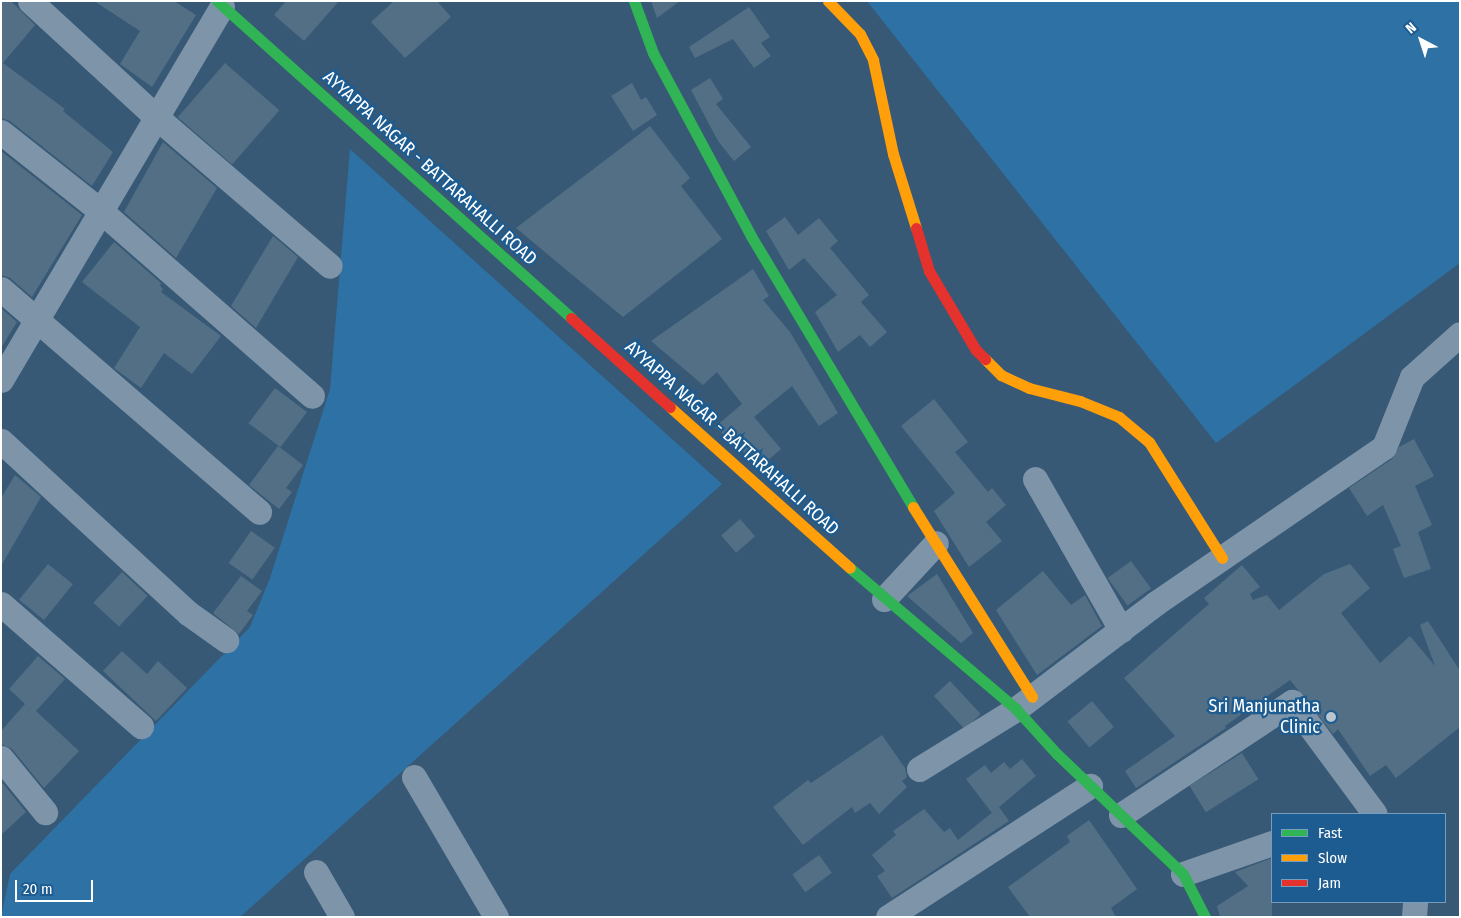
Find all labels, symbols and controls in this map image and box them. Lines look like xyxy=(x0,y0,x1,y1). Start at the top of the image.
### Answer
north arrow xyxy=(1396,15,1446,65)
text: N xyxy=(1402,19,1420,37)
street label: AYYAPPA NAGAR - BATTARAHALLI ROAD xyxy=(319,66,541,270)
street label: AYYAPPA NAGAR - BATTARAHALLI ROAD xyxy=(621,336,843,540)
place label: Sri Manjunatha Clinic xyxy=(1208,696,1320,739)
marker: Sri Manjunatha Clinic xyxy=(1324,710,1338,724)
legend xyxy=(1271,813,1446,903)
text: Fast xyxy=(1318,824,1342,842)
text: Slow xyxy=(1318,849,1347,867)
scale bar xyxy=(18,870,95,902)
text: Jam xyxy=(1318,874,1341,892)
text: 20 m xyxy=(23,880,53,898)

